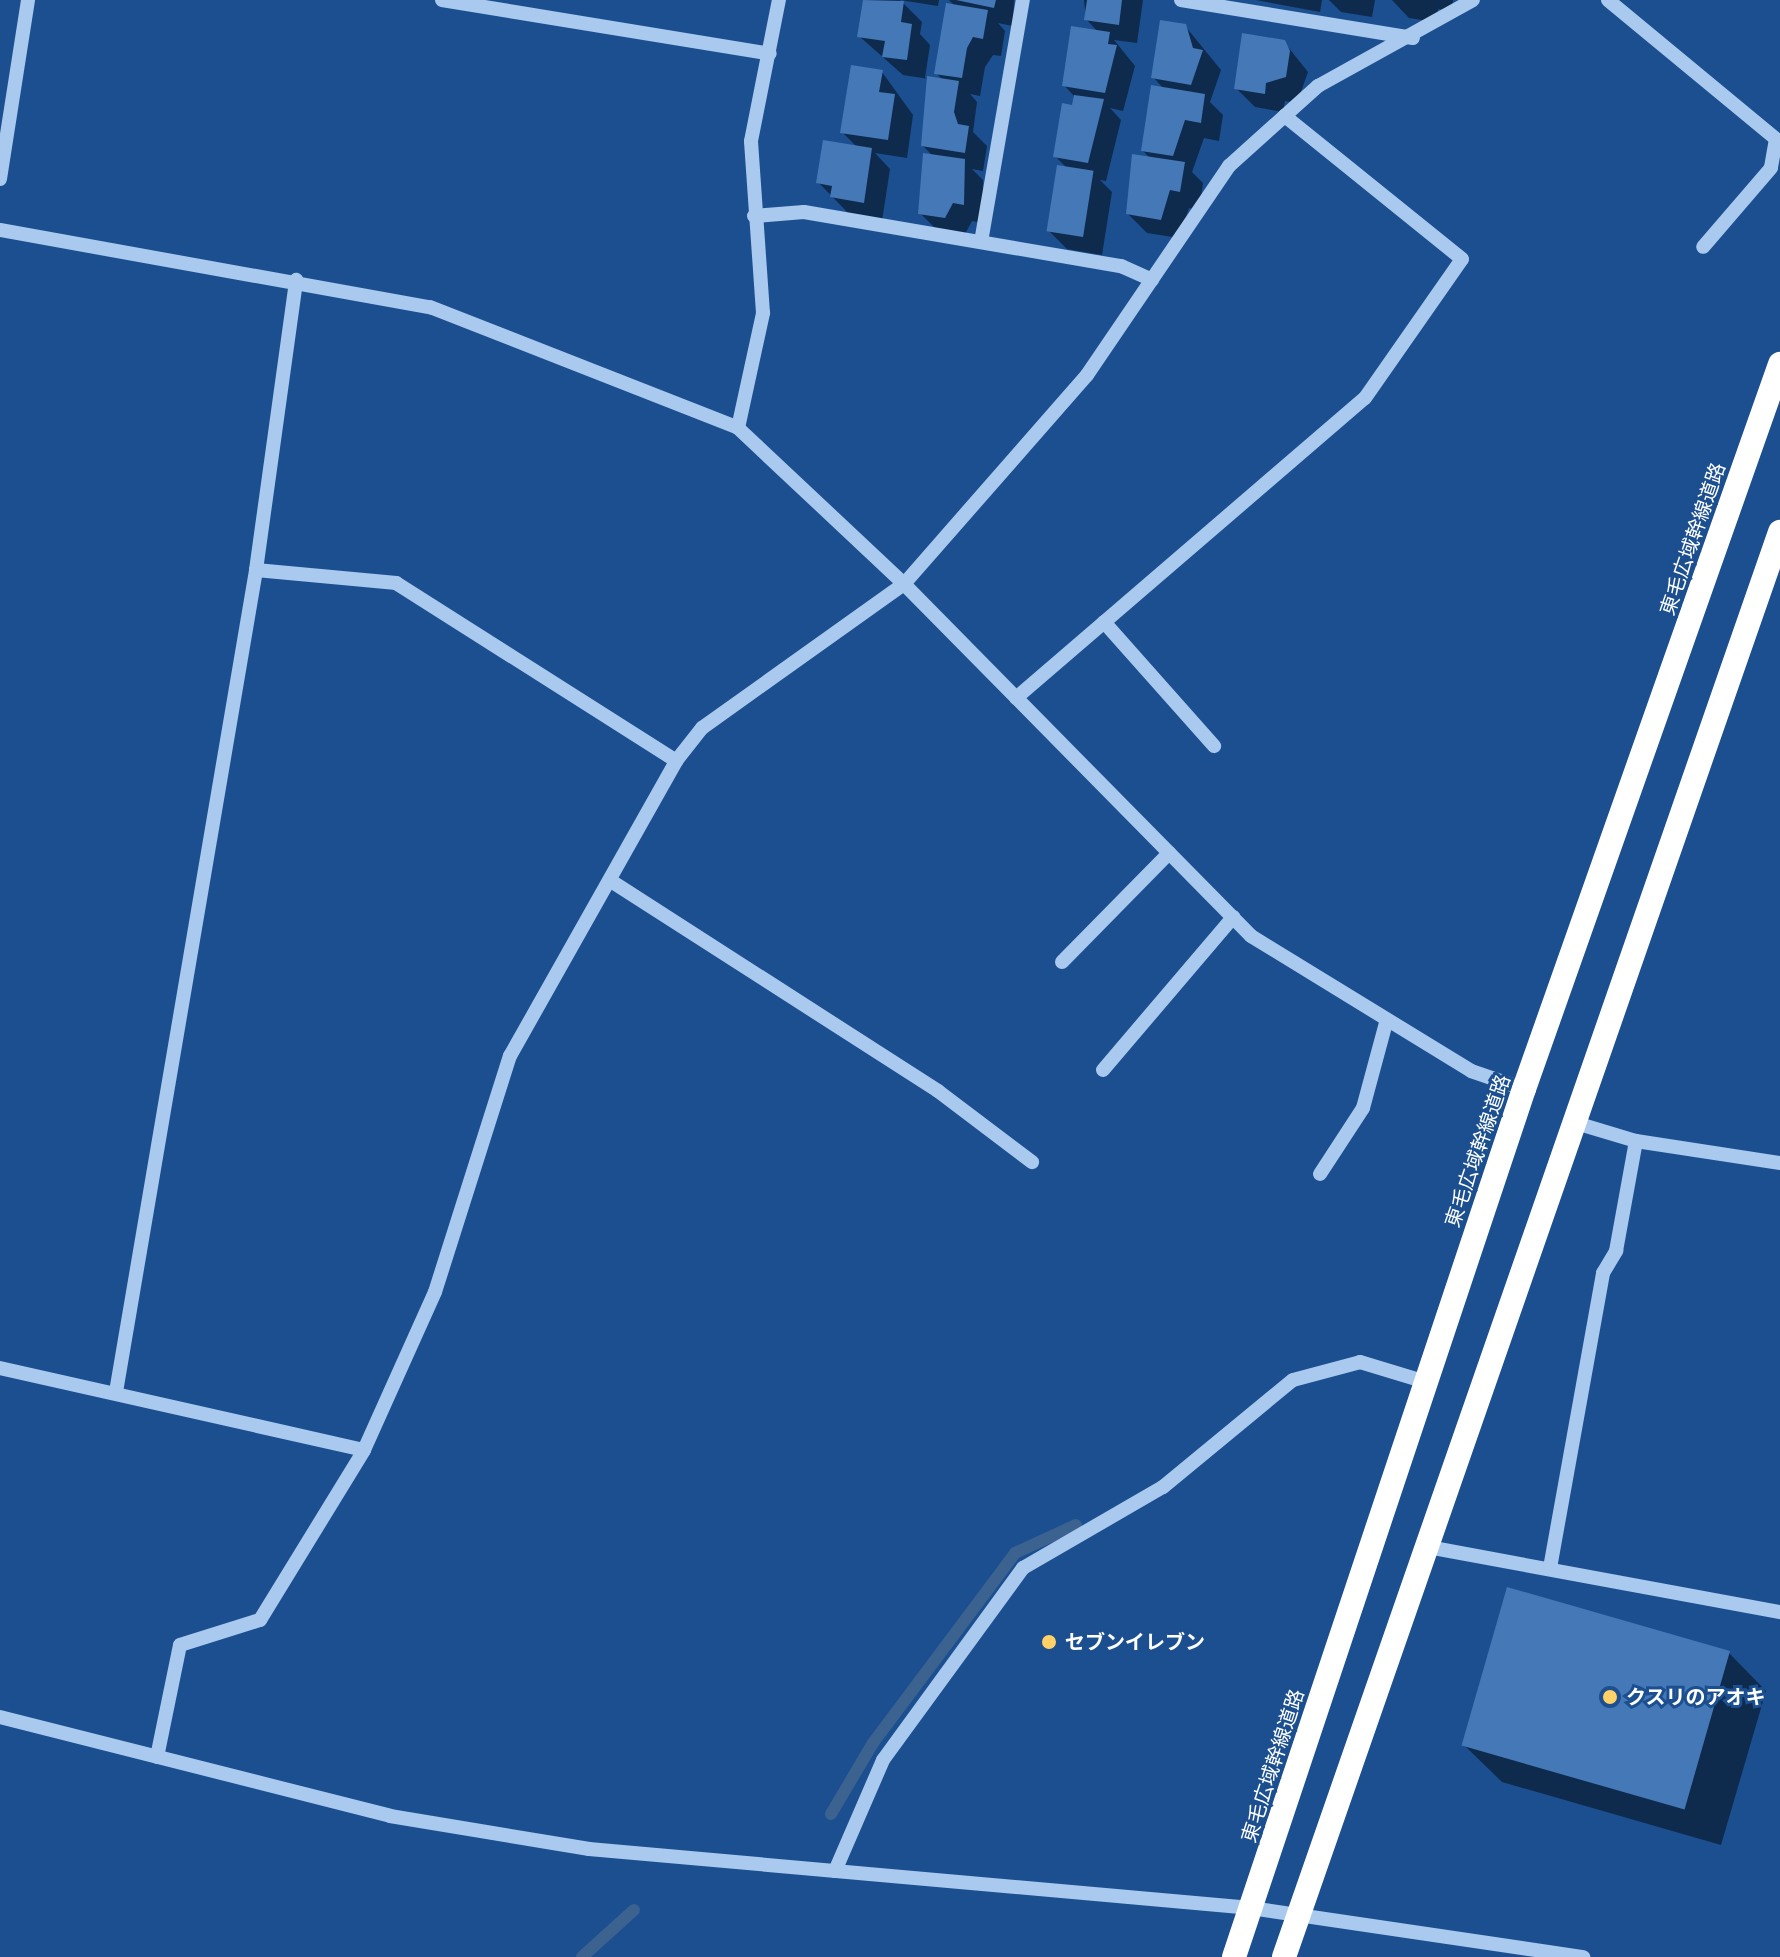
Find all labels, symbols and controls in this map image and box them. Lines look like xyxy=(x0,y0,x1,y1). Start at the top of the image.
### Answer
street label: 東毛広域幹線道路 xyxy=(1656,459,1730,619)
street label: 東毛広域幹線道路 xyxy=(1441,1071,1515,1231)
place label: セブンイレブン xyxy=(1065,1630,1205,1654)
marker: セブンイレブン xyxy=(1040,1633,1058,1651)
place label: クスリのアオキ xyxy=(1626,1685,1766,1709)
street label: 東毛広域幹線道路 xyxy=(1237,1686,1309,1846)
marker: クスリのアオキ xyxy=(1601,1688,1619,1706)

